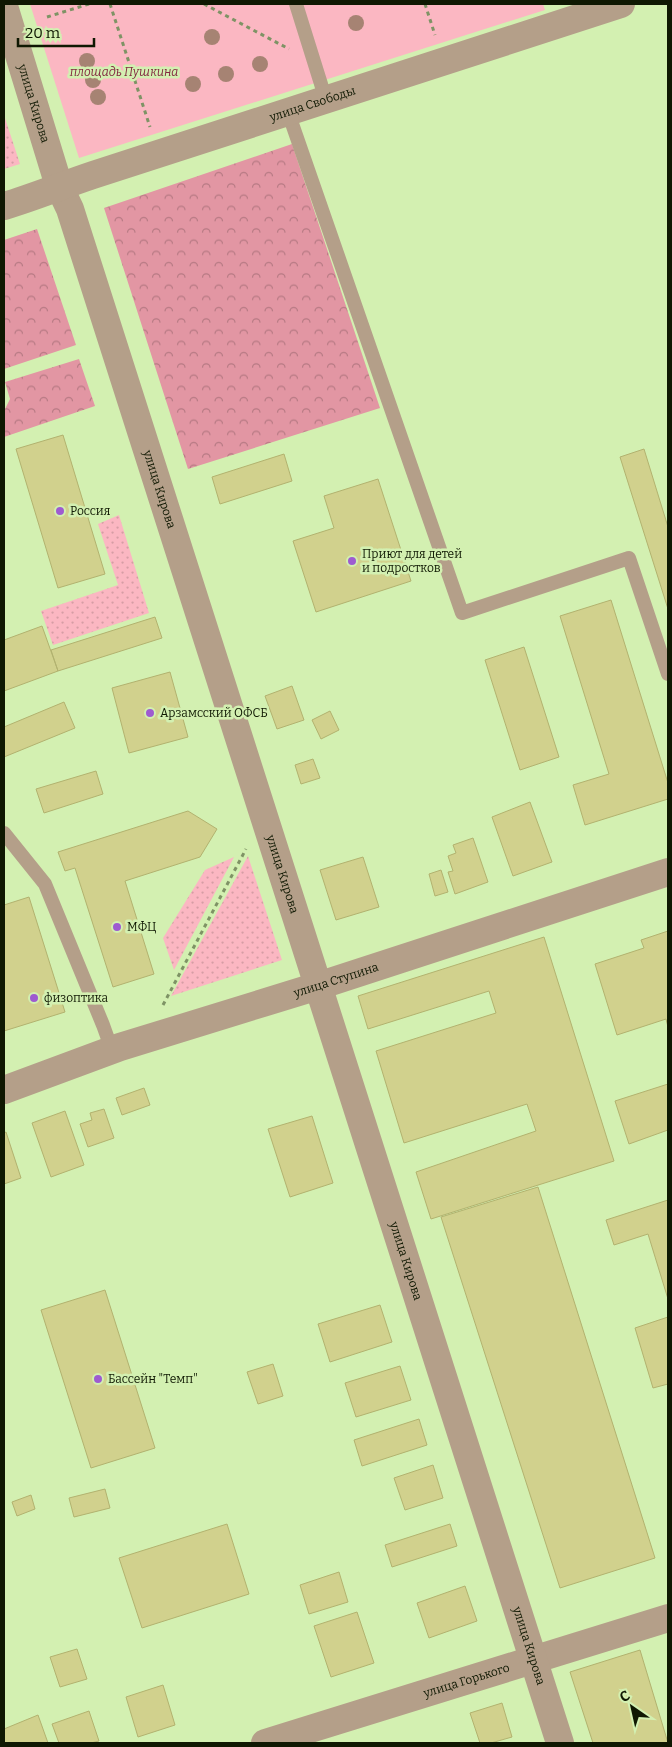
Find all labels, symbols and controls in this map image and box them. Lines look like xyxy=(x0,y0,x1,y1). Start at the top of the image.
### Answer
scale bar xyxy=(18,15,94,47)
text: 20 m xyxy=(25,24,61,42)
street label: улица Кирова xyxy=(15,62,53,145)
park label: площадь Пушкина xyxy=(69,65,178,79)
street label: улица Свободы xyxy=(267,83,358,125)
street label: улица Кирова xyxy=(140,447,179,531)
place label: Россия xyxy=(70,504,111,518)
marker: Россия xyxy=(54,505,66,517)
place label: Приют для детей и подростков xyxy=(362,547,462,575)
marker: Приют для детей и подростков xyxy=(346,555,358,567)
place label: Арзамсский ОФСБ xyxy=(160,706,268,720)
marker: Арзамсский ОФСБ xyxy=(144,707,156,719)
street label: улица Кирова xyxy=(263,832,302,916)
place label: МФЦ xyxy=(127,920,156,934)
marker: МФЦ xyxy=(111,921,123,933)
street label: улица Ступина xyxy=(291,960,381,1000)
place label: физоптика xyxy=(44,991,109,1005)
marker: физоптика xyxy=(28,992,40,1004)
street label: улица Кирова xyxy=(387,1219,425,1302)
place label: Бассейн "Темп" xyxy=(108,1372,198,1386)
marker: Бассейн "Темп" xyxy=(92,1373,104,1385)
street label: улица Кирова xyxy=(510,1604,548,1687)
street label: улица Горького xyxy=(421,1661,511,1701)
north arrow xyxy=(607,1682,657,1732)
text: С xyxy=(617,1687,634,1706)

